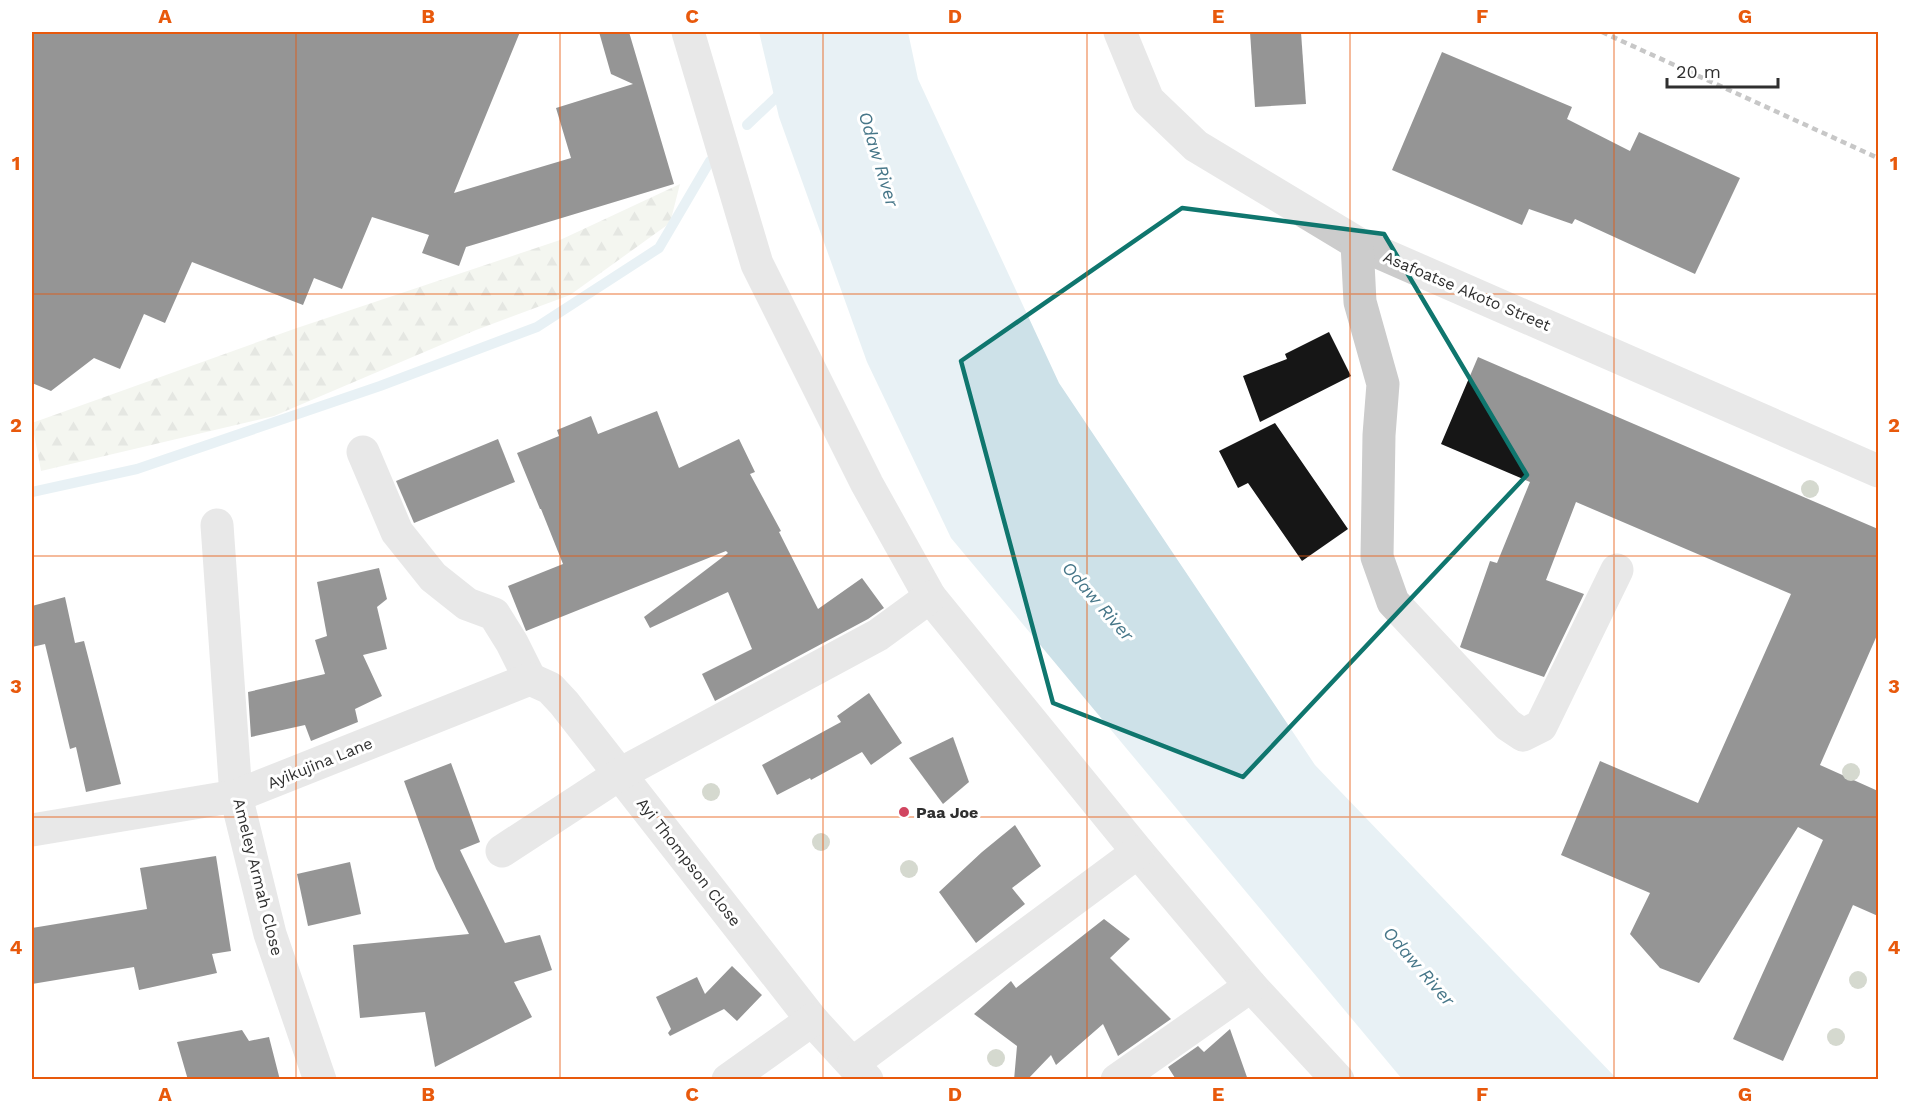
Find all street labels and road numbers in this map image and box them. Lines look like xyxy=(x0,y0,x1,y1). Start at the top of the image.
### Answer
street label: Asafoatse Akoto Street xyxy=(1380,247,1554,335)
street label: Ayikujina Lane xyxy=(265,733,375,793)
street label: Ayi Thompson Close xyxy=(633,794,745,930)
street label: Ameley Armah Close xyxy=(229,796,287,958)

